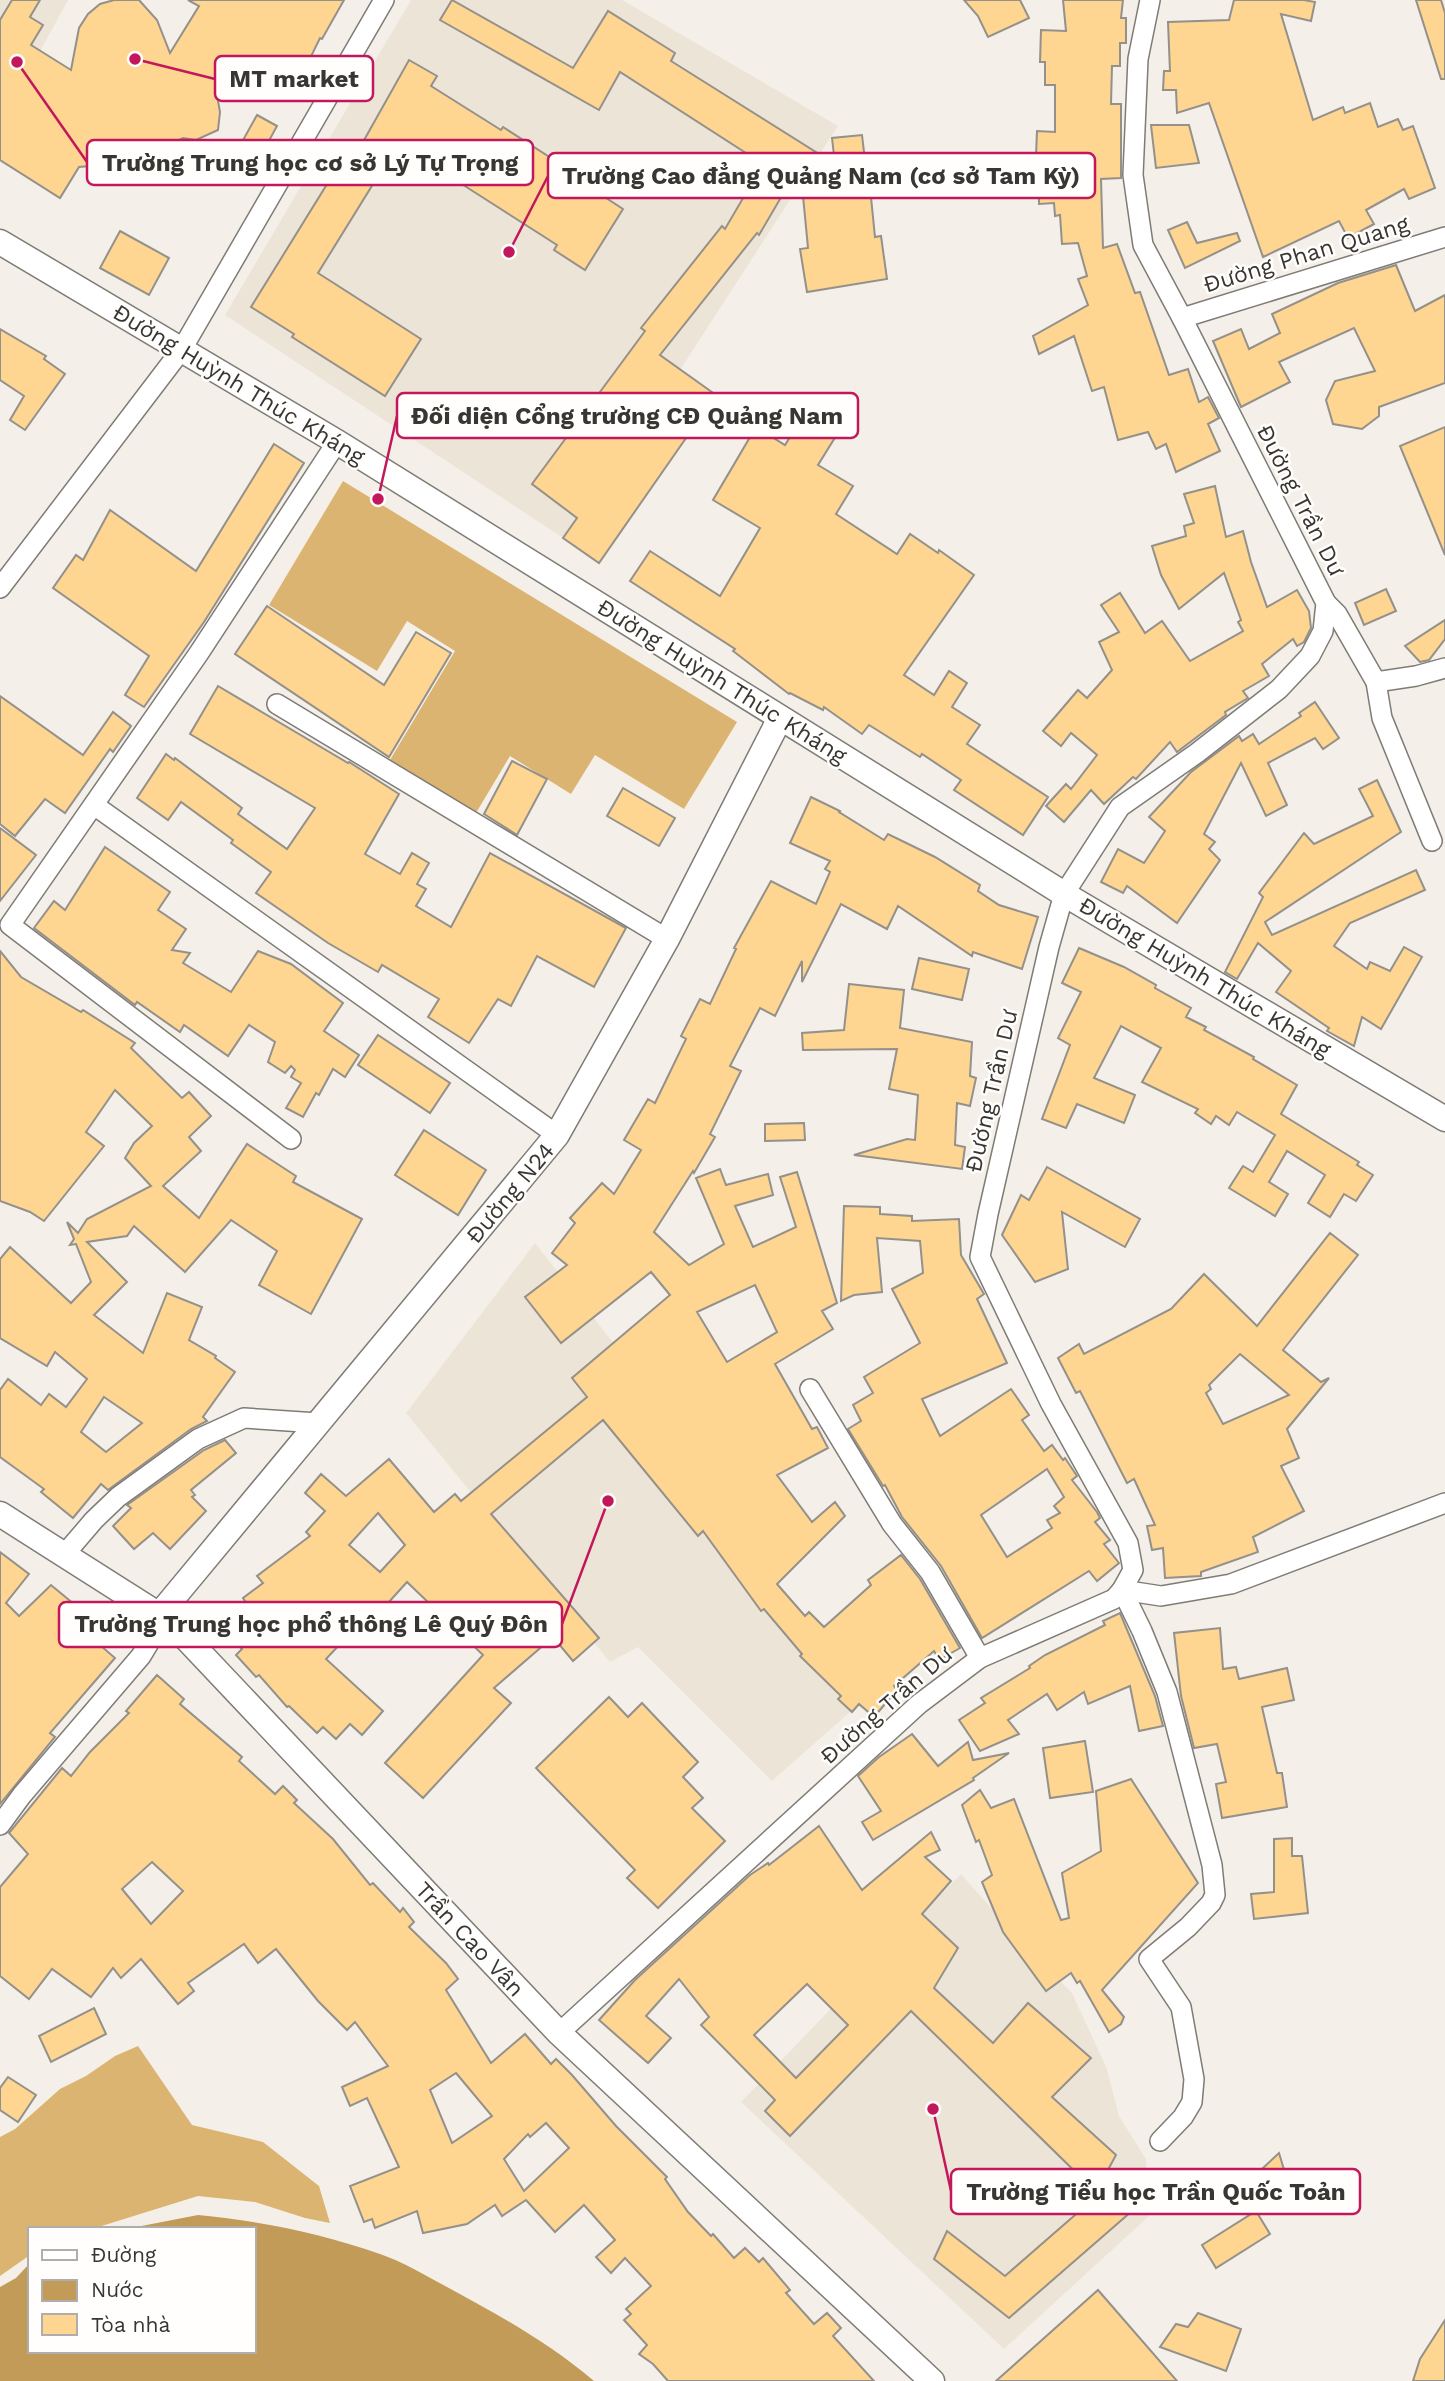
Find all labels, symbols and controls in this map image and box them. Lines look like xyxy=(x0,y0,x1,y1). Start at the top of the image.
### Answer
callout: MT market xyxy=(215,56,373,101)
text: MT market xyxy=(229,65,359,93)
callout: Trường Trung học cơ sở Lý Tự Trọng xyxy=(87,140,533,185)
text: Trường Trung học cơ sở Lý Tự Trọng xyxy=(102,149,519,177)
callout: Trường Cao đẳng Quảng Nam (cơ sở Tam Kỳ) xyxy=(548,153,1095,198)
text: Trường Cao đẳng Quảng Nam (cơ sở Tam Kỳ) xyxy=(562,161,1080,190)
street label: Đường Phan Quang xyxy=(1200,210,1413,299)
street label: Đường Huỳnh Thúc Kháng xyxy=(108,298,370,471)
callout: Đối diện Cổng trường CĐ Quảng Nam xyxy=(397,393,858,438)
text: Đối diện Cổng trường CĐ Quảng Nam xyxy=(411,402,843,430)
street label: Đường Trần Dư xyxy=(1251,420,1351,581)
street label: Đường Huỳnh Thúc Kháng xyxy=(592,593,852,770)
street label: Đường Huỳnh Thúc Kháng xyxy=(1074,891,1336,1064)
street label: Đường Trần Dư xyxy=(960,1006,1023,1175)
street label: Đường N24 xyxy=(461,1138,560,1249)
callout: Trường Trung học phổ thông Lê Quý Đôn xyxy=(59,1602,562,1647)
text: Trường Trung học phổ thông Lê Quý Đôn xyxy=(74,1610,548,1638)
street label: Đường Trần Dư xyxy=(815,1640,958,1770)
street label: Trần Cao Vân xyxy=(410,1876,530,2002)
callout: Trường Tiểu học Trần Quốc Toản xyxy=(951,2169,1360,2214)
text: Trường Tiểu học Trần Quốc Toản xyxy=(966,2178,1346,2206)
legend xyxy=(28,2227,256,2353)
text: Đường xyxy=(91,2242,157,2267)
text: Nước xyxy=(91,2277,144,2302)
text: Tòa nhà xyxy=(91,2312,171,2337)

